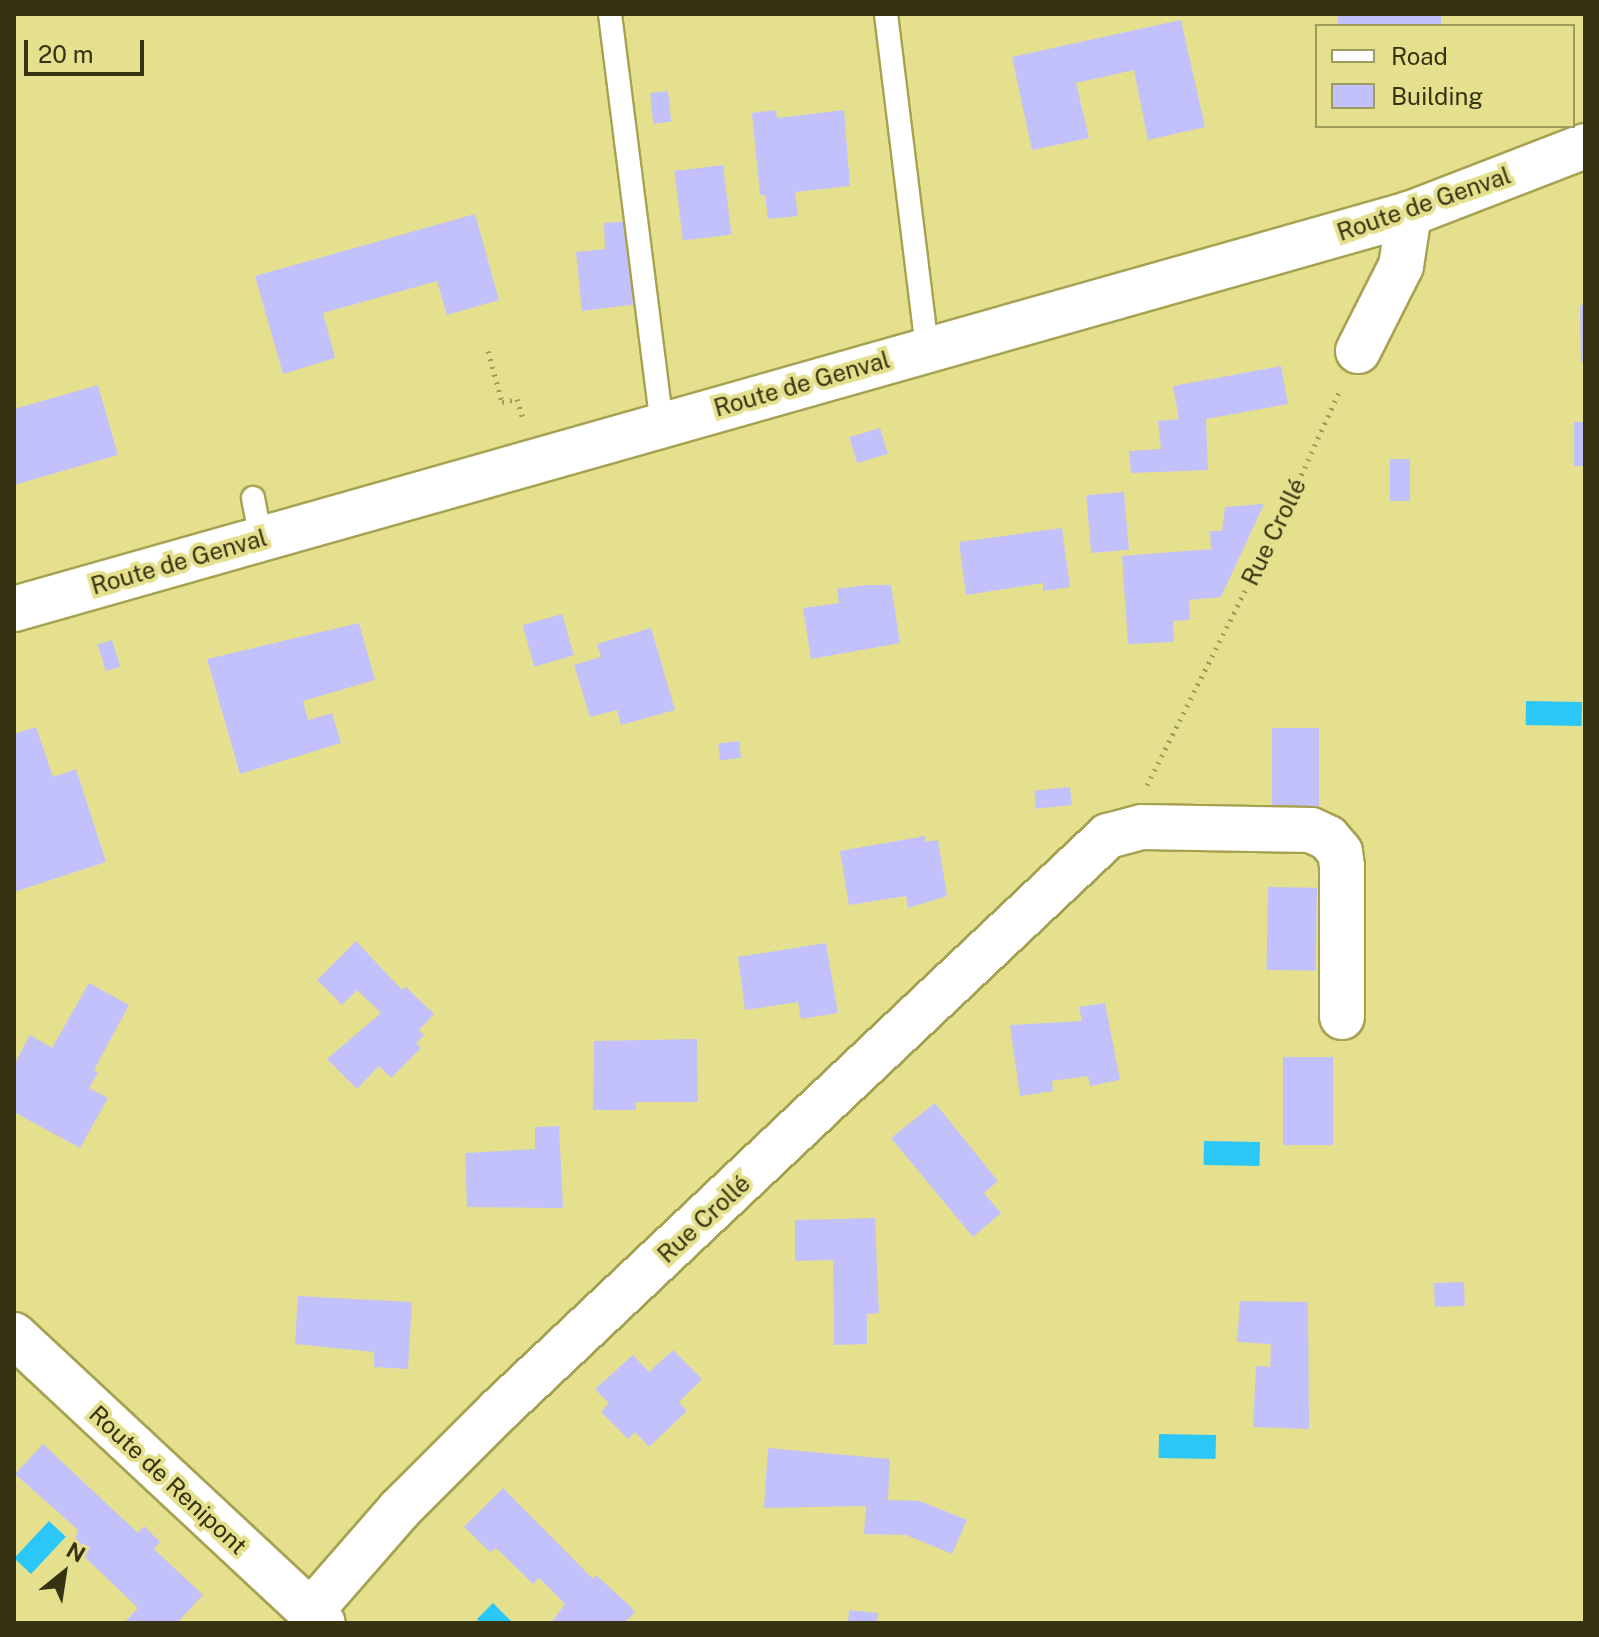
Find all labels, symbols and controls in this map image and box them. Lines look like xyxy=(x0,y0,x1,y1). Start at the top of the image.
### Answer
scale bar xyxy=(28,24,148,74)
legend xyxy=(1315,24,1575,128)
text: 20 m xyxy=(38,40,94,68)
text: Road xyxy=(1391,42,1448,70)
text: Building xyxy=(1391,82,1483,110)
street label: Route de Genval xyxy=(1333,161,1515,247)
street label: Route de Genval xyxy=(710,345,894,423)
street label: Rue Crollé xyxy=(1236,474,1312,590)
street label: Route de Genval xyxy=(87,523,271,601)
street label: Rue Crollé xyxy=(652,1169,756,1269)
street label: Route de Renipont xyxy=(83,1399,253,1561)
north arrow xyxy=(24,1533,104,1613)
text: N xyxy=(62,1537,90,1568)

